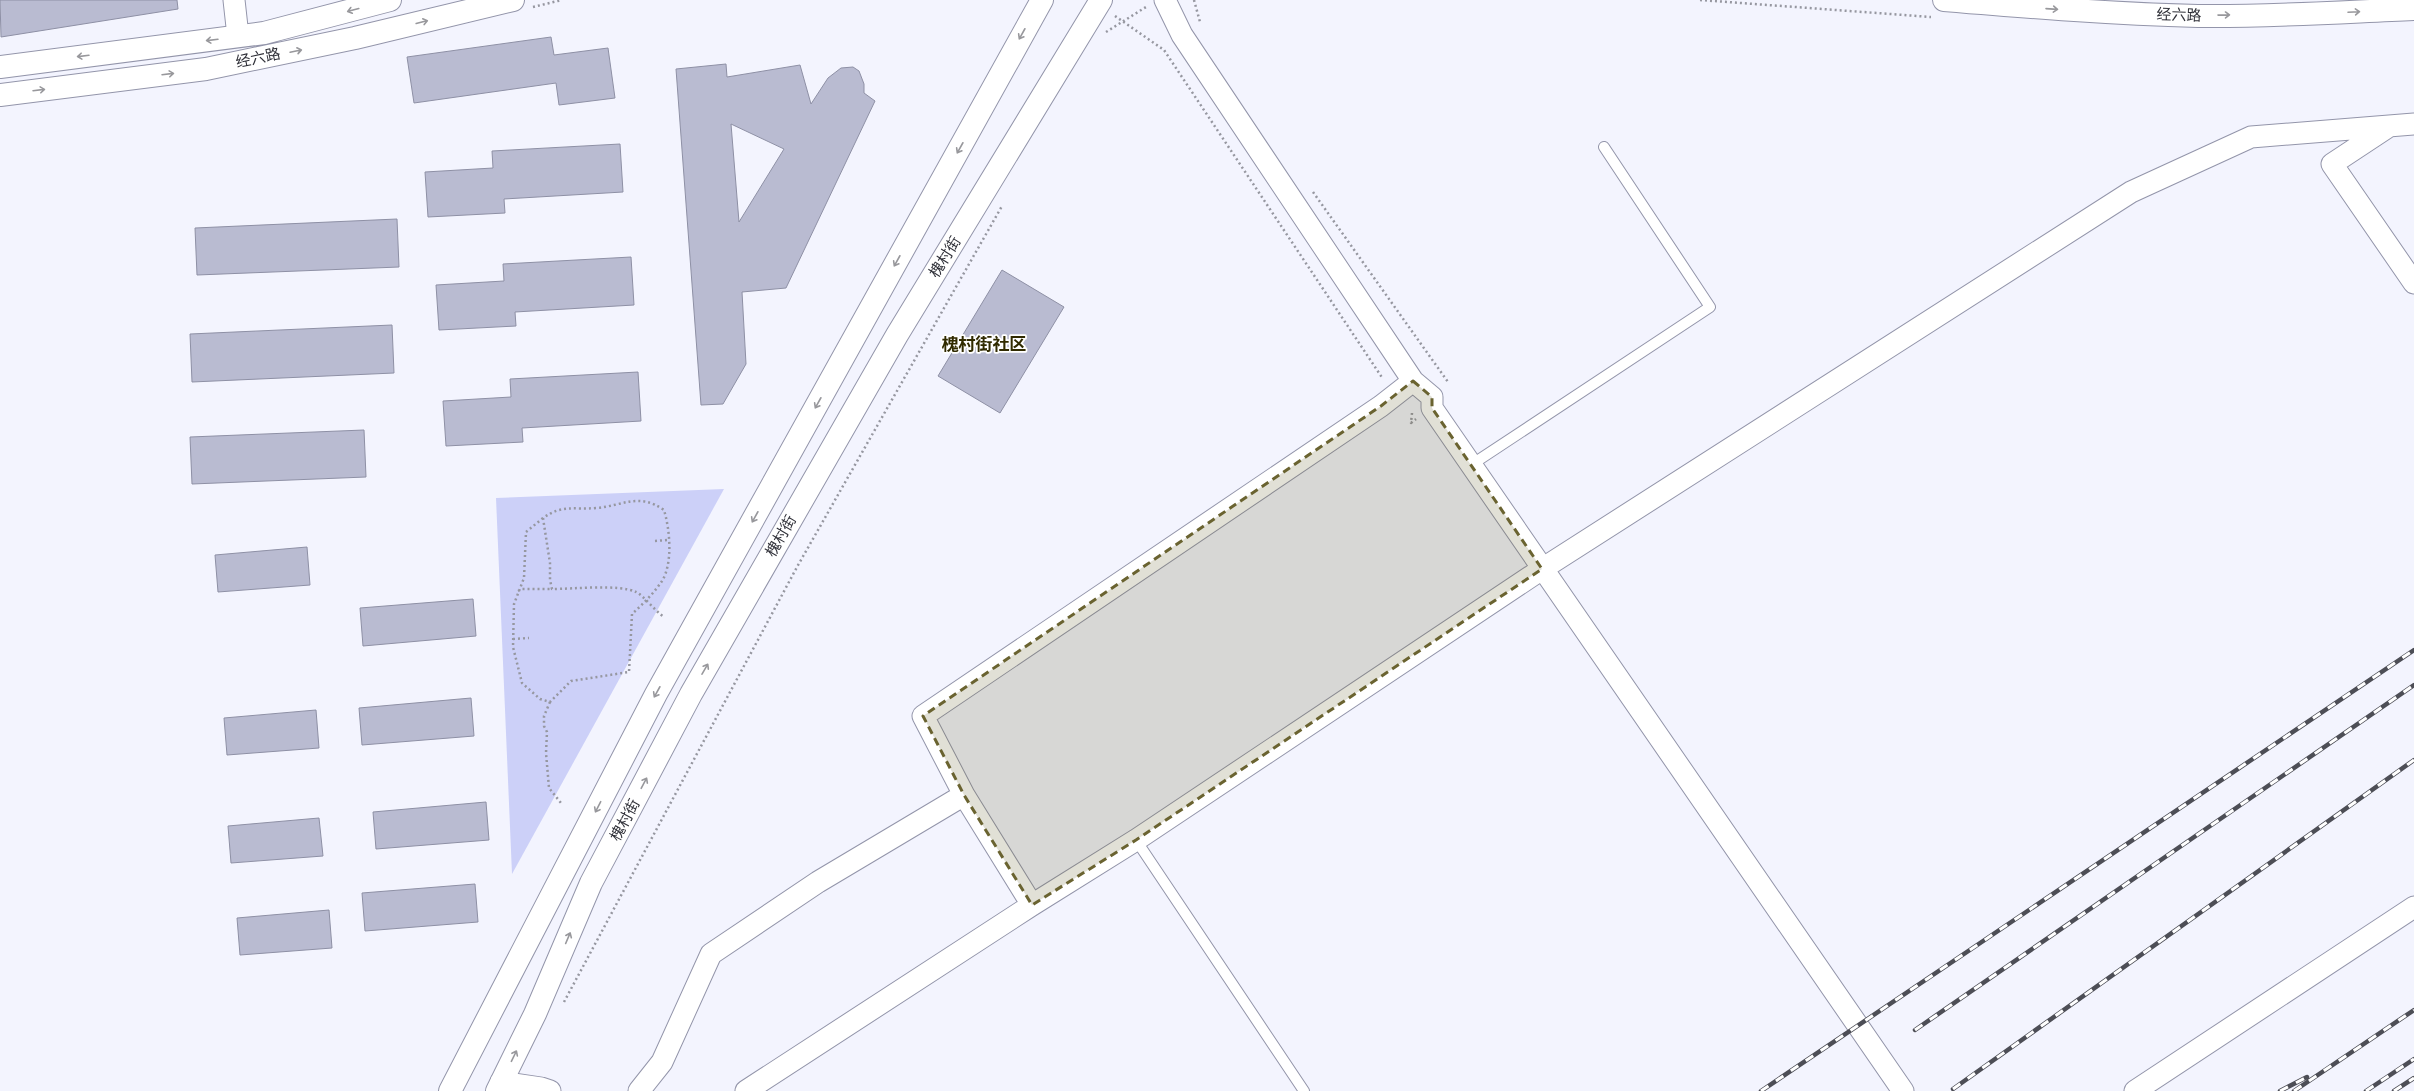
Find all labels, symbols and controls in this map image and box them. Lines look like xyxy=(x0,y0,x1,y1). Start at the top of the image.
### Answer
street label: 经六路 xyxy=(2156,3,2202,27)
one-way arrow xyxy=(2045,5,2058,12)
one-way arrow xyxy=(346,7,359,14)
one-way arrow xyxy=(2347,8,2360,15)
one-way arrow xyxy=(2217,11,2230,19)
one-way arrow xyxy=(416,18,429,25)
one-way arrow xyxy=(1018,28,1026,40)
one-way arrow xyxy=(206,36,219,43)
street label: 经六路 xyxy=(234,43,282,73)
one-way arrow xyxy=(289,46,302,54)
one-way arrow xyxy=(77,52,90,60)
one-way arrow xyxy=(161,70,174,78)
one-way arrow xyxy=(32,86,45,94)
one-way arrow xyxy=(955,142,963,154)
street label: 槐村街 xyxy=(924,232,966,282)
one-way arrow xyxy=(892,255,900,267)
district label: 槐村街社区 xyxy=(942,332,1027,356)
one-way arrow xyxy=(813,397,821,409)
one-way arrow xyxy=(750,511,758,523)
street label: 槐村街 xyxy=(760,511,802,561)
one-way arrow xyxy=(702,663,710,675)
one-way arrow xyxy=(653,686,661,698)
one-way arrow xyxy=(640,778,648,790)
street label: 槐村街 xyxy=(605,795,645,845)
one-way arrow xyxy=(593,801,601,813)
one-way arrow xyxy=(564,932,572,944)
one-way arrow xyxy=(511,1050,518,1062)

